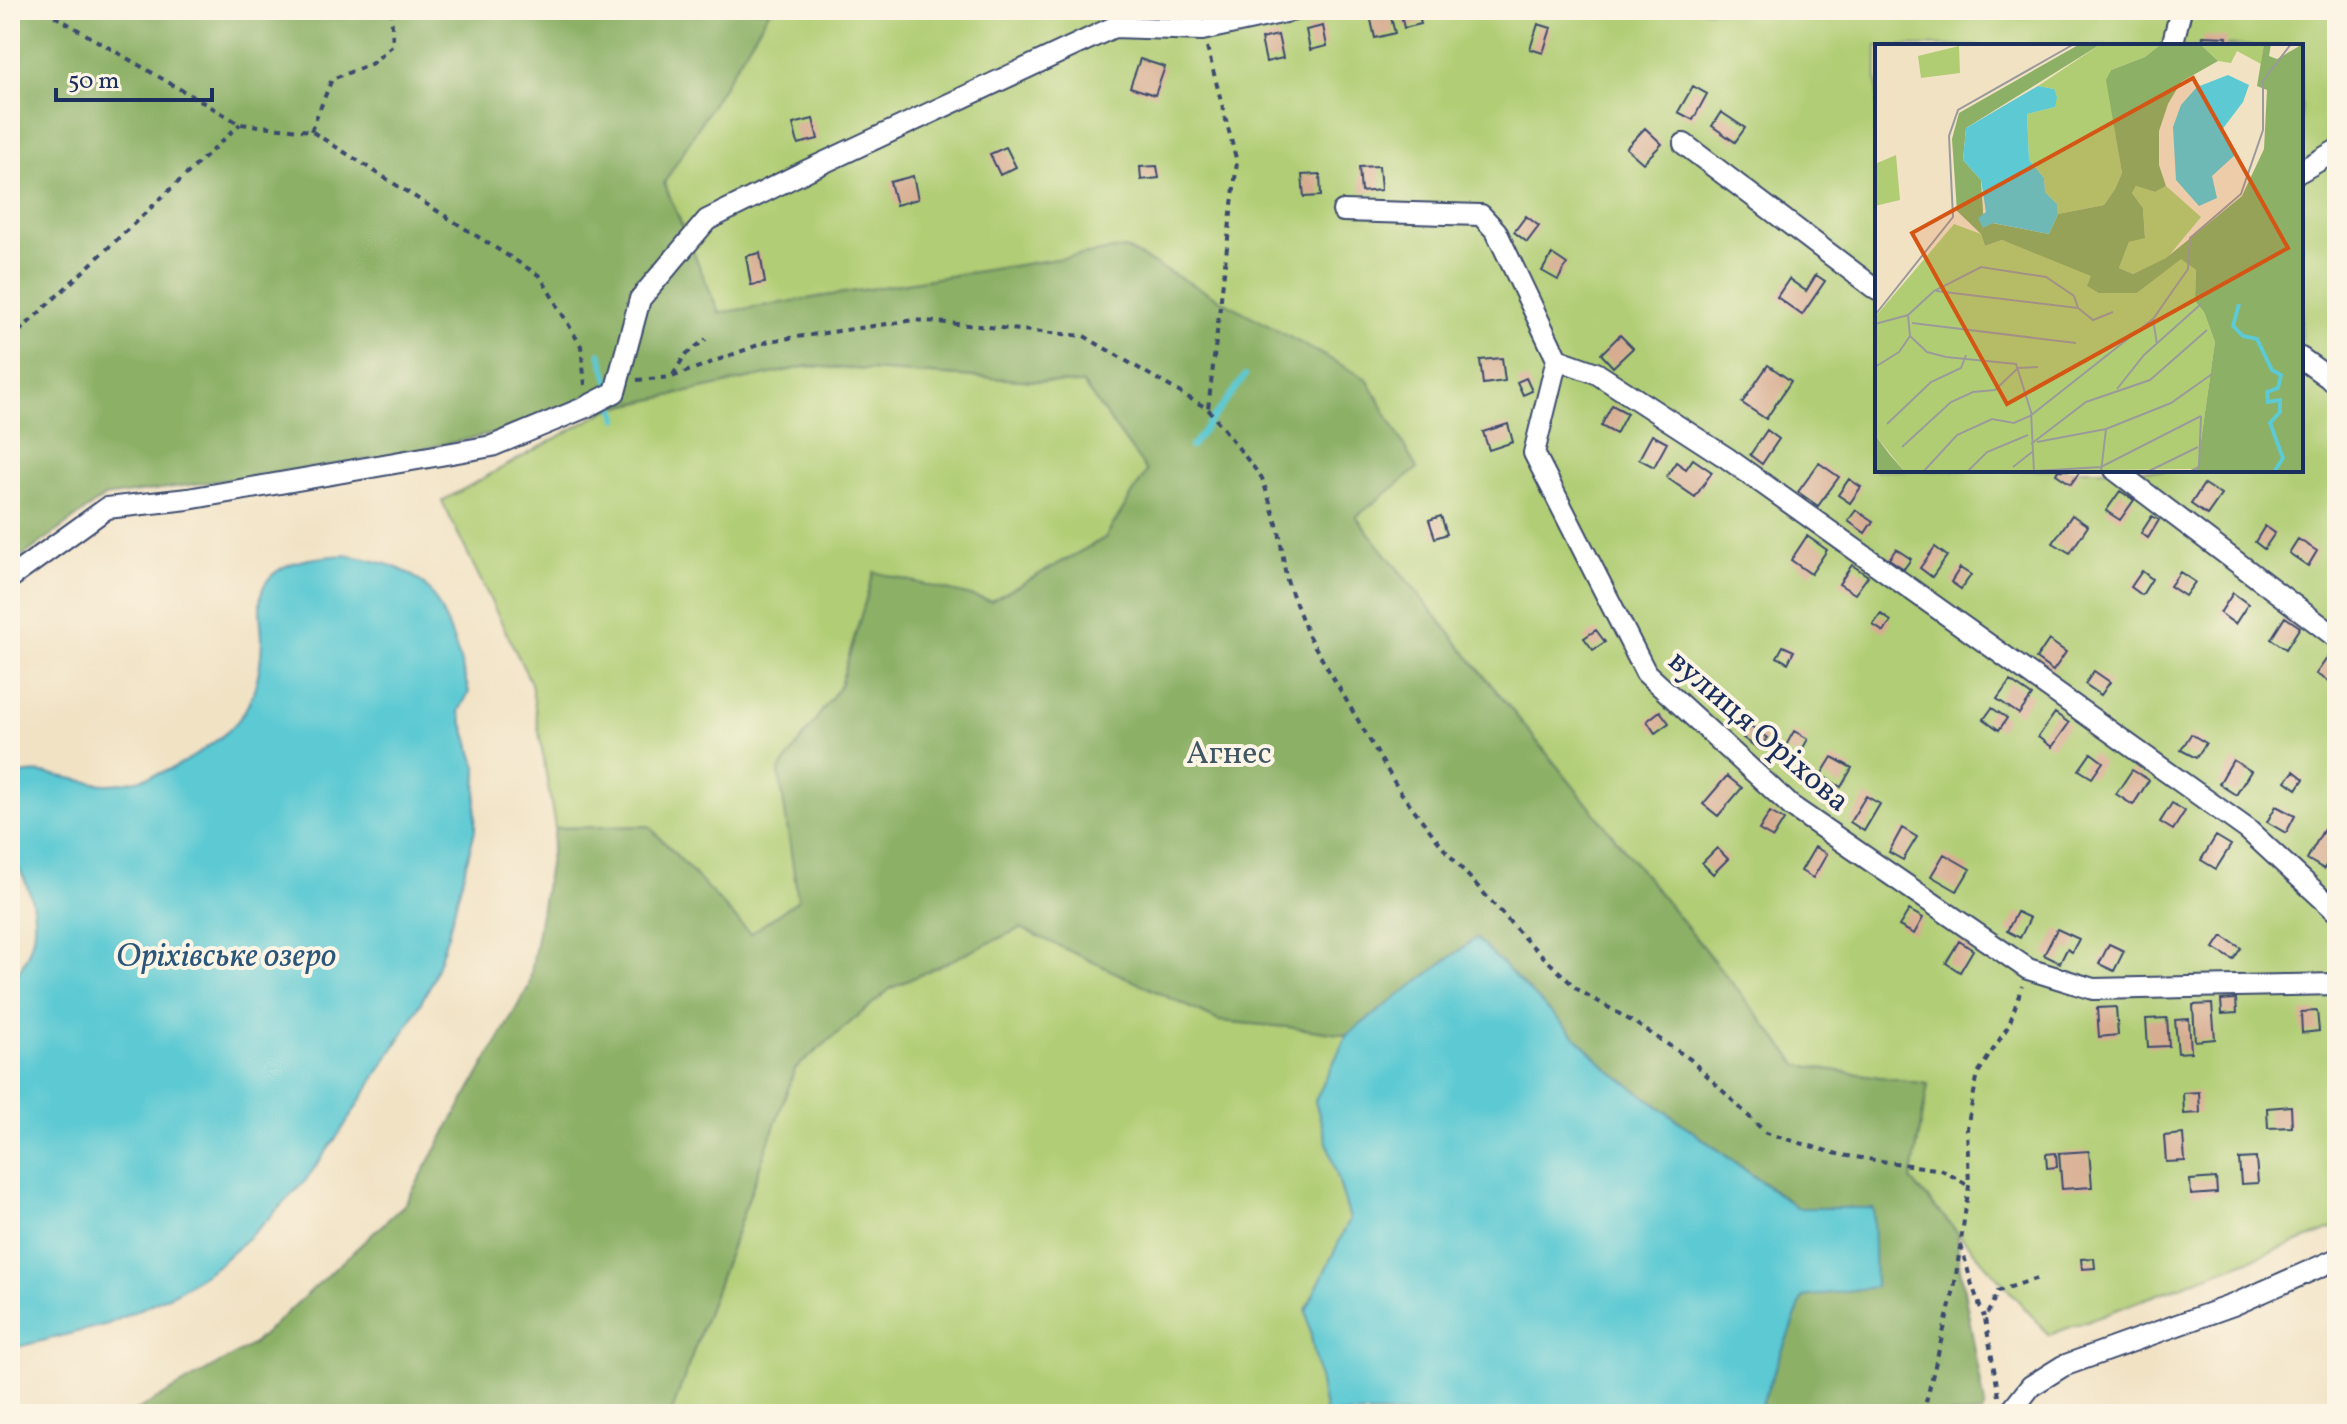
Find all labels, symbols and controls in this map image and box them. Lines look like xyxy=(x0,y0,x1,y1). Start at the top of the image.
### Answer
inset map xyxy=(1875,44,2303,472)
scale bar xyxy=(56,52,212,102)
text: 50 m xyxy=(68,65,120,99)
street label: вулиця Оріхова xyxy=(1658,641,1858,824)
park label: Агнес xyxy=(1186,733,1272,777)
water label: Оріхівське озеро xyxy=(116,934,336,981)

